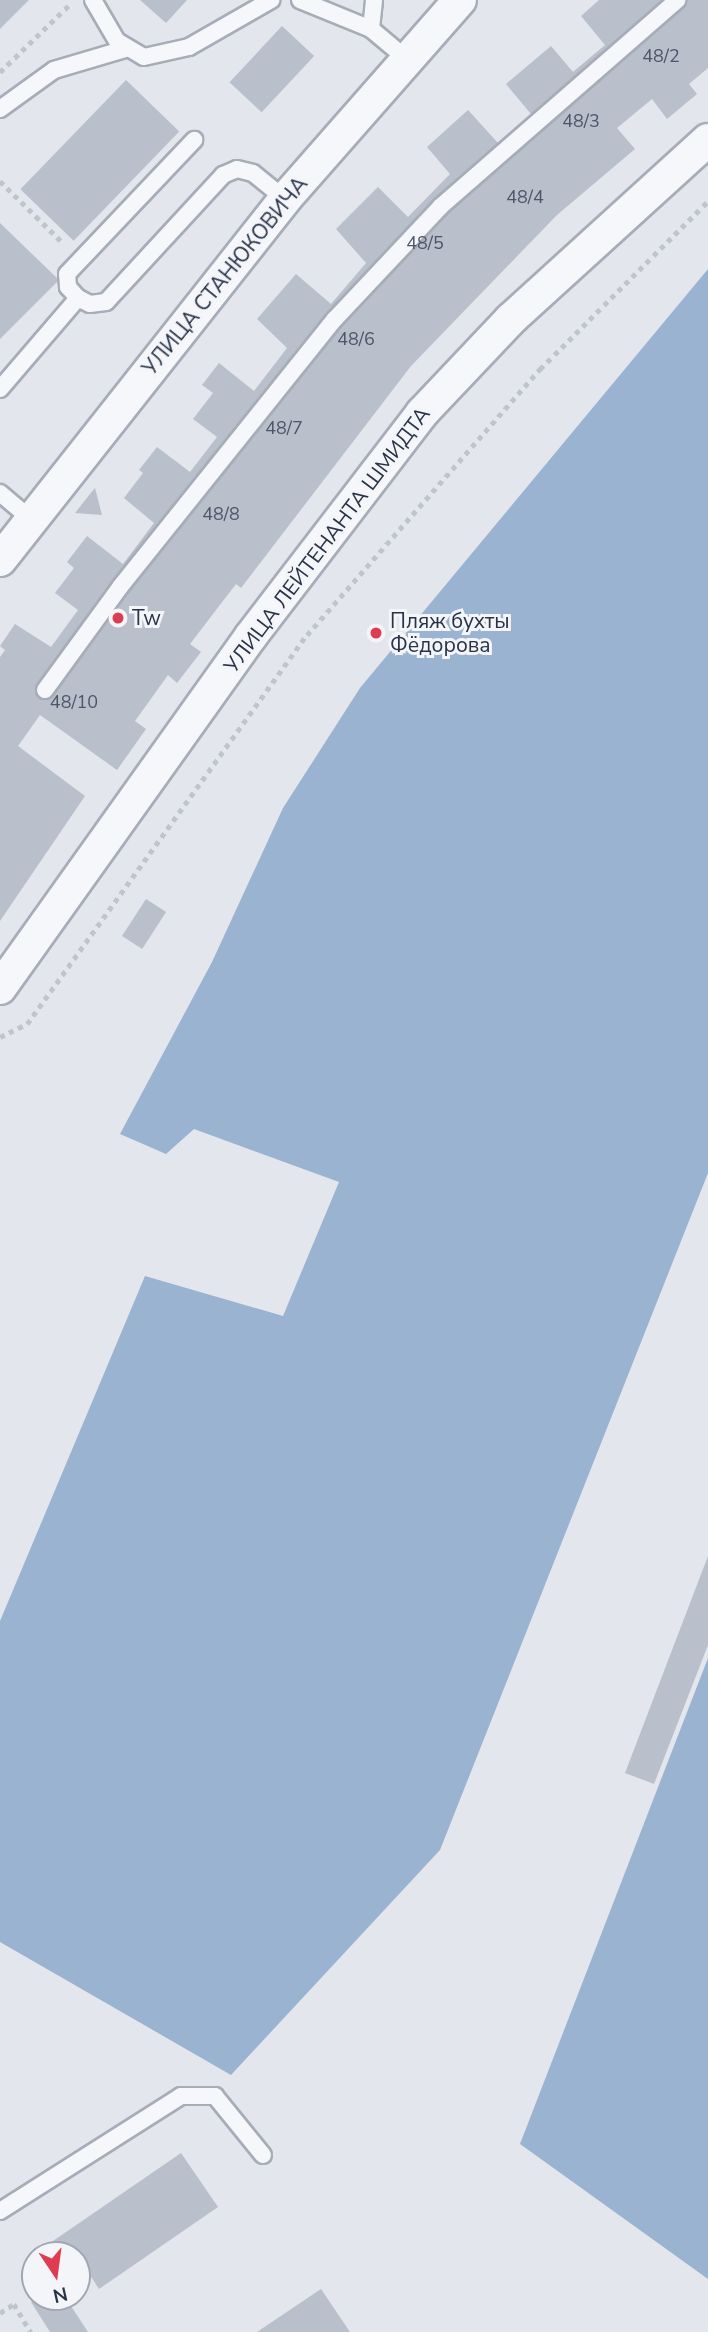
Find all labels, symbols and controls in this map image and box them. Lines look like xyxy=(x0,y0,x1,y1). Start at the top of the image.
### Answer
house number: 48/2 xyxy=(642,45,680,67)
house number: 48/3 xyxy=(562,110,600,132)
street label: УЛИЦА СТАНЮКОВИЧА xyxy=(137,172,313,380)
house number: 48/4 xyxy=(506,186,544,208)
house number: 48/5 xyxy=(406,232,444,254)
house number: 48/6 xyxy=(337,328,375,350)
street label: УЛИЦА ЛЕЙТЕНАНТА ШМИДТА xyxy=(219,402,435,678)
house number: 48/7 xyxy=(265,417,303,439)
house number: 48/8 xyxy=(202,503,240,525)
place label: Tw xyxy=(132,605,161,631)
place label: Пляж бухты Фёдорова xyxy=(390,608,510,658)
marker: Tw xyxy=(110,610,126,626)
marker: Пляж бухты Фёдорова xyxy=(368,625,384,641)
house number: 48/10 xyxy=(50,691,98,713)
north arrow xyxy=(21,2241,91,2311)
text: N xyxy=(50,2280,70,2309)

